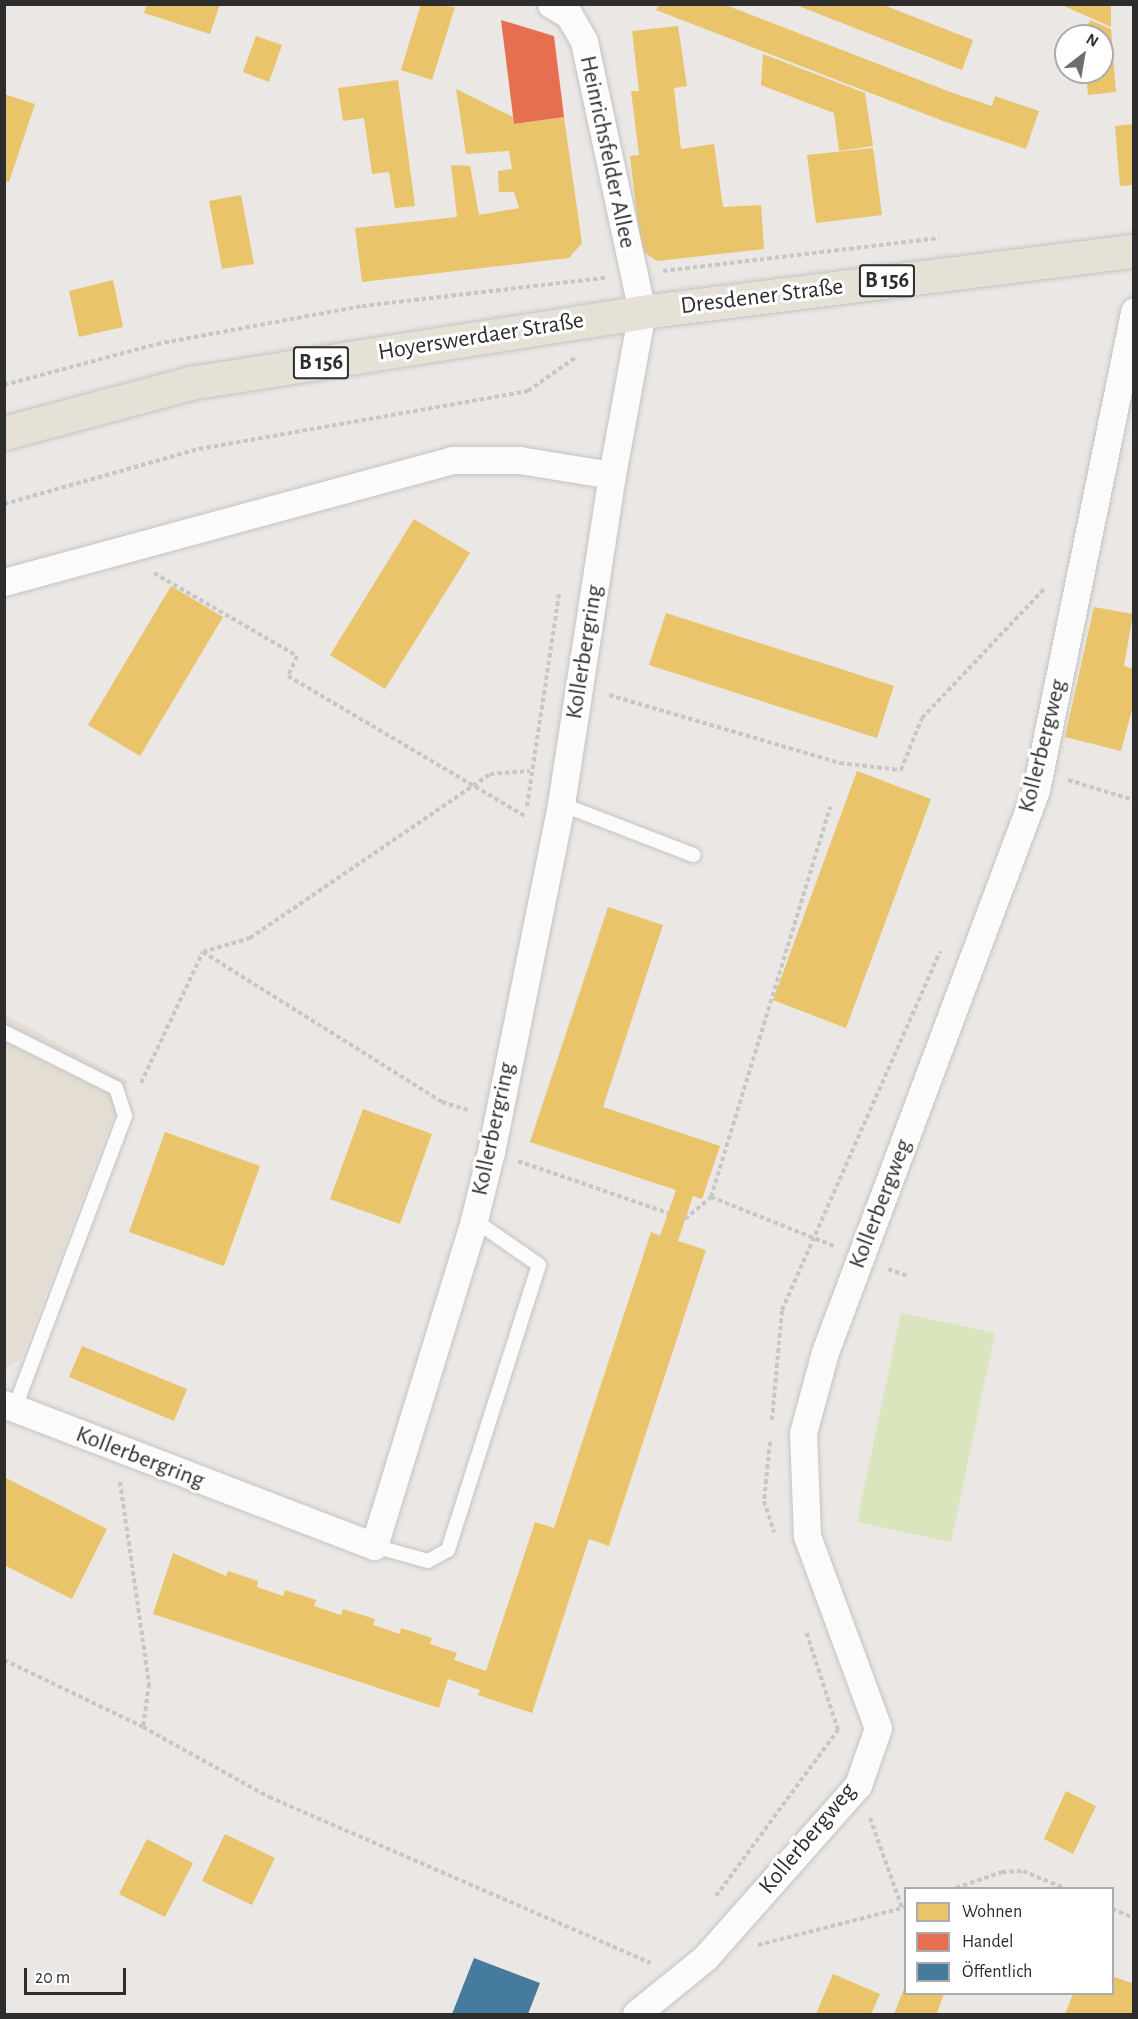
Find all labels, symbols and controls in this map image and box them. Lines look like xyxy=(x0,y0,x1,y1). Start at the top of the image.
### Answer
north arrow xyxy=(1054,24,1114,84)
text: N xyxy=(1083,31,1101,50)
street label: Heinrichsfelder Allee xyxy=(573,53,641,251)
road number: B 156 xyxy=(858,262,916,300)
street label: Dresdener Straße xyxy=(679,273,845,321)
street label: Hoyerswerdaer Straße xyxy=(376,307,586,367)
road number: B 156 xyxy=(292,344,350,382)
street label: Kollerbergring xyxy=(560,583,610,721)
street label: Kollerbergweg xyxy=(1013,676,1073,816)
street label: Kollerbergring xyxy=(466,1060,522,1198)
street label: Kollerbergweg xyxy=(843,1135,919,1273)
street label: Kollerbergring xyxy=(72,1420,208,1496)
street label: Kollerbergweg xyxy=(753,1778,863,1900)
legend xyxy=(904,1887,1114,1995)
text: Wohnen xyxy=(962,1903,1022,1921)
text: Handel xyxy=(962,1933,1013,1951)
scale bar xyxy=(27,1956,129,1994)
text: Öffentlich xyxy=(962,1963,1032,1981)
text: 20 m xyxy=(35,1969,70,1987)

